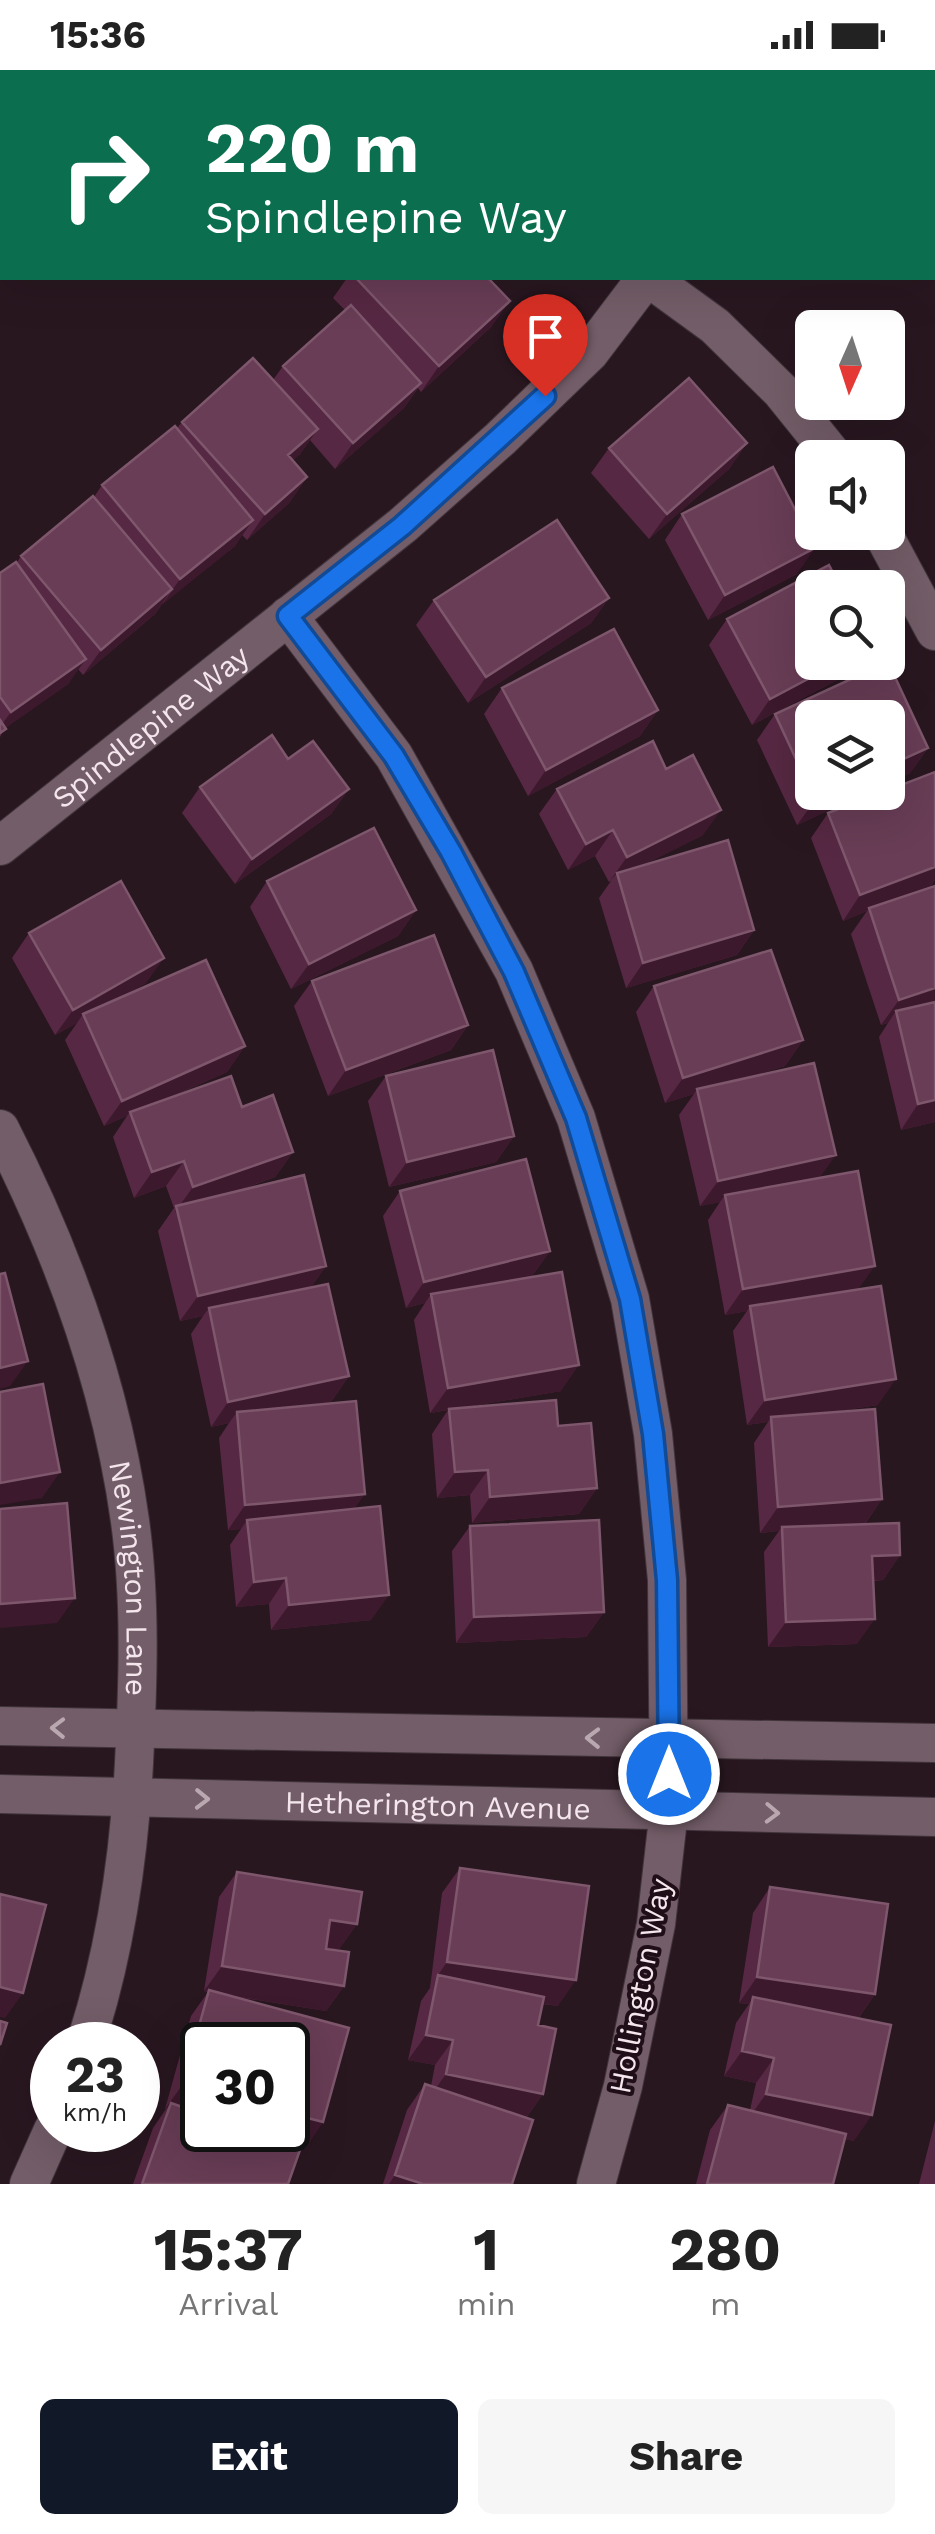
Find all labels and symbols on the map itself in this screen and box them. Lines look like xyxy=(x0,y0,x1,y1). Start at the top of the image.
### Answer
pin xyxy=(503,294,588,397)
north arrow xyxy=(795,310,905,420)
street label: Spindlepine Way xyxy=(45,637,256,815)
street label: Newington Lane xyxy=(103,1457,155,1697)
one-way arrow xyxy=(49,1717,65,1738)
position arrow xyxy=(617,1722,721,1826)
one-way arrow xyxy=(584,1727,600,1748)
street label: Hetherington Avenue xyxy=(284,1784,591,1826)
one-way arrow xyxy=(195,1789,211,1810)
one-way arrow xyxy=(766,1802,781,1824)
street label: Hollington Way xyxy=(602,1875,678,2097)
speed limit sign: 30 xyxy=(180,2022,310,2152)

